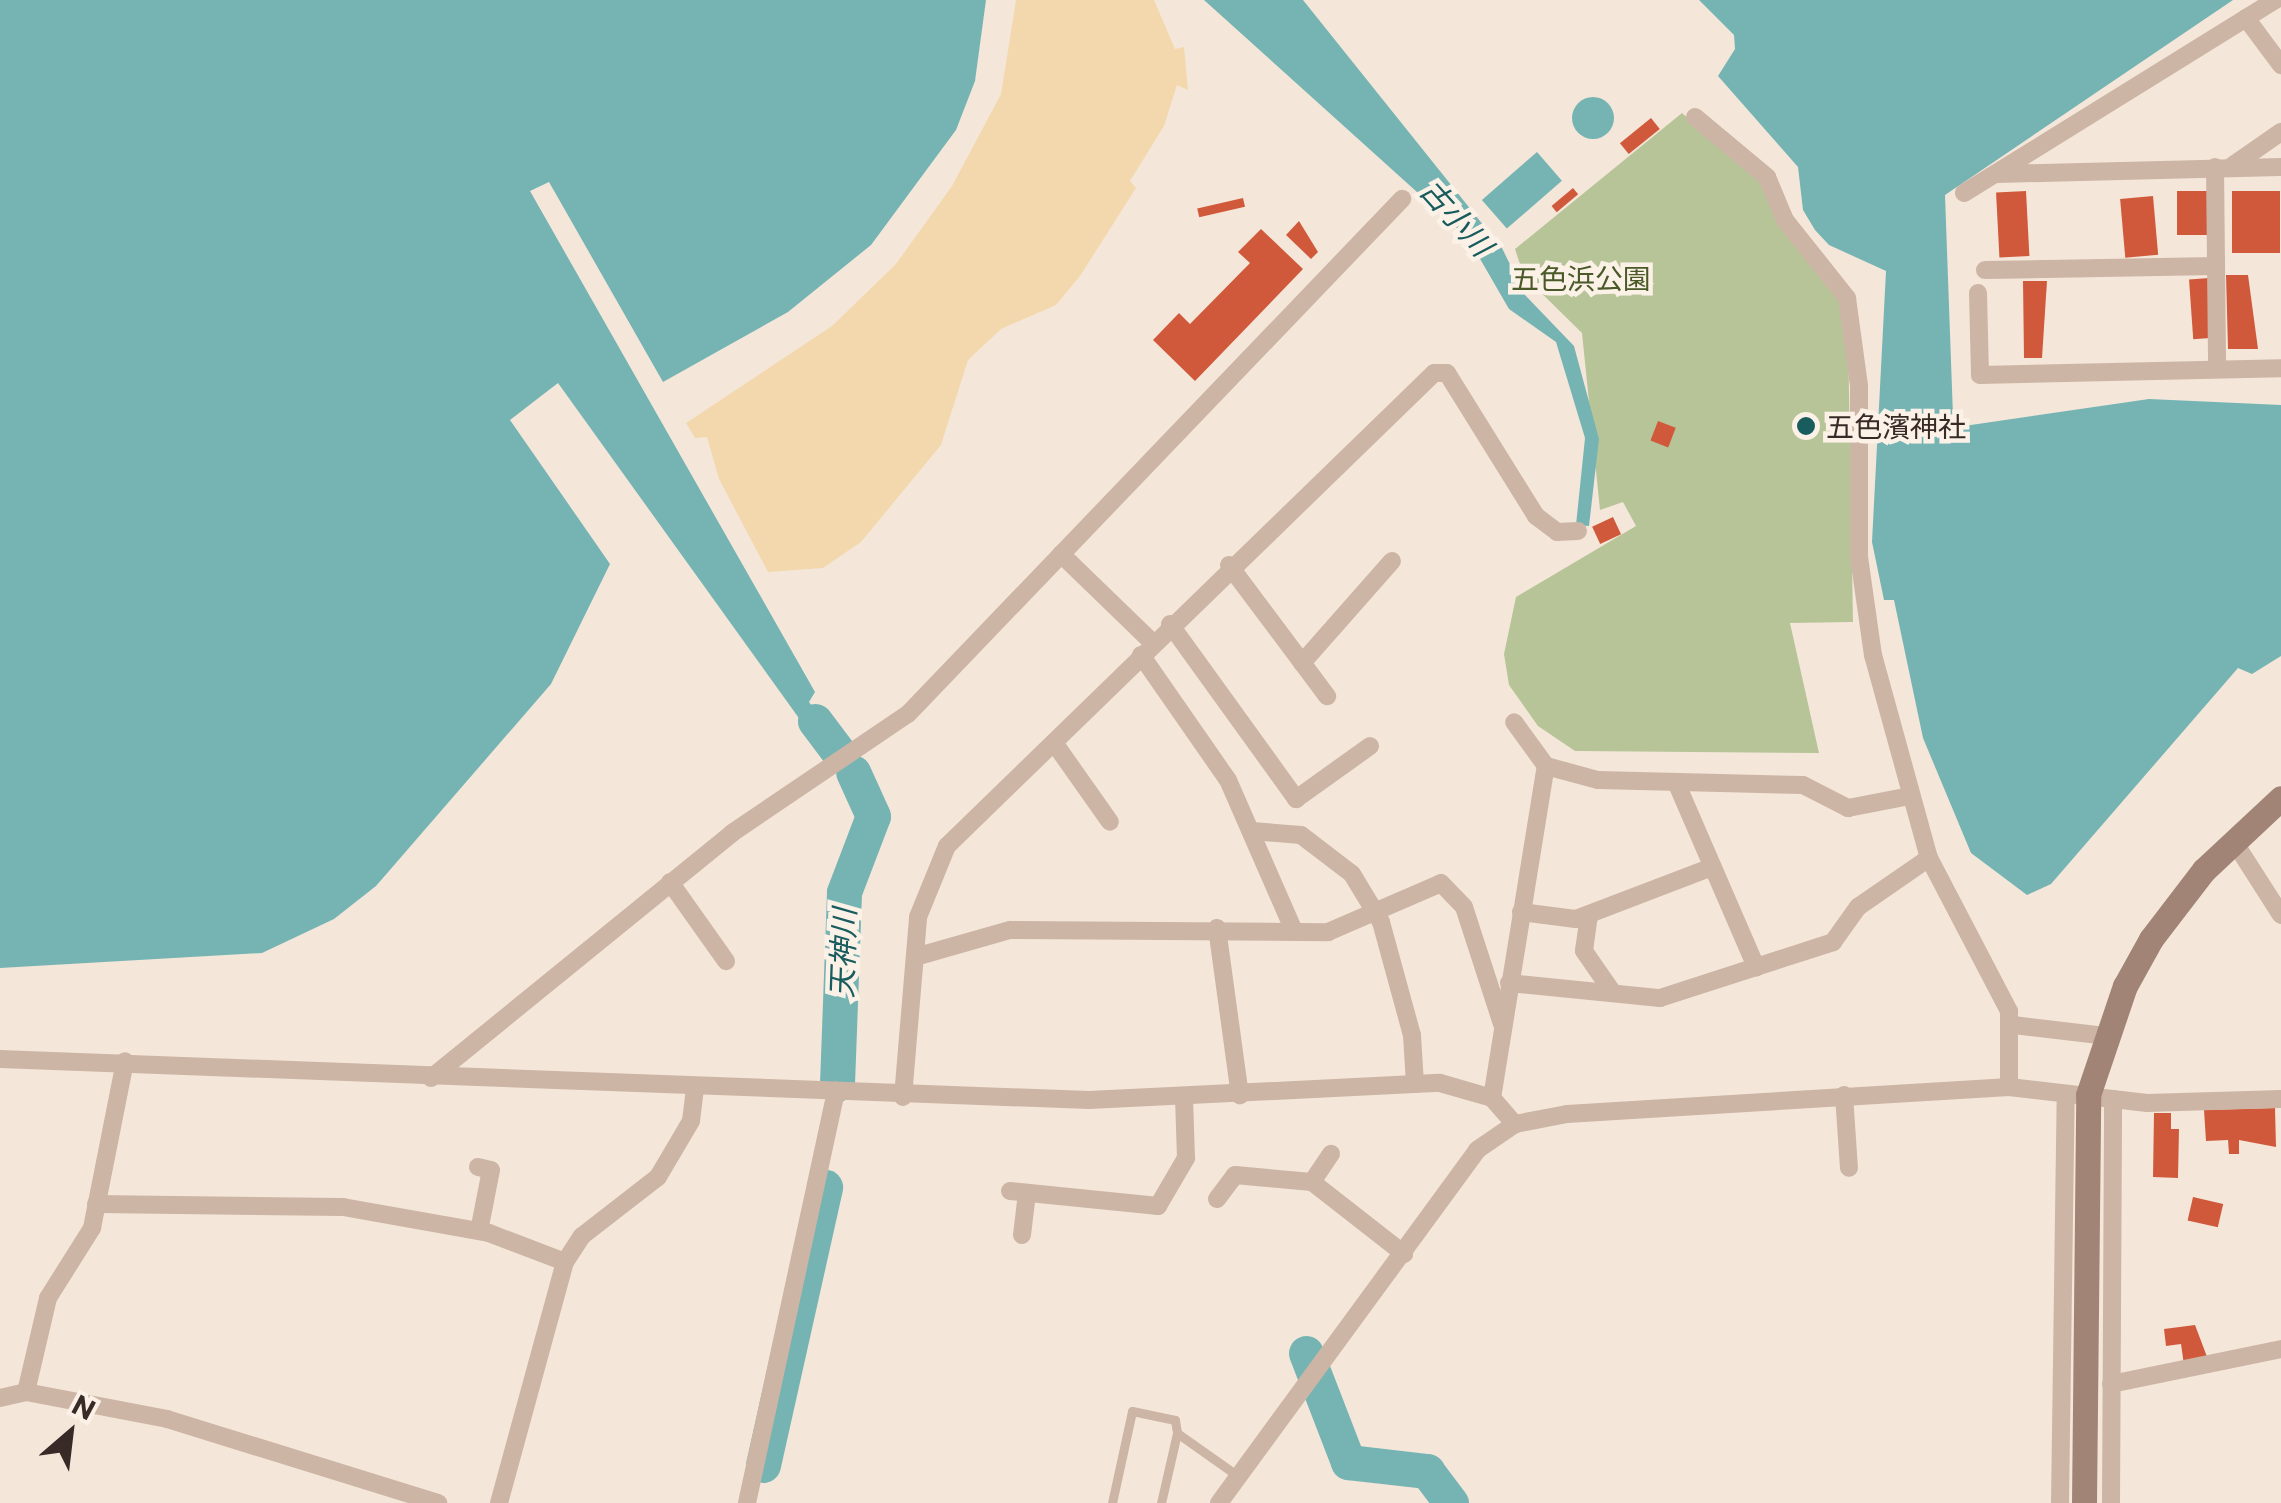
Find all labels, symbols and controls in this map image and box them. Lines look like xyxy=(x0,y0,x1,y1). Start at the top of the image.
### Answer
water label: 古小川 xyxy=(1414,172,1500,262)
park label: 五色浜公園 xyxy=(1511,261,1651,295)
place label: 五色濱神社 xyxy=(1826,409,1966,443)
marker: 五色濱神社 xyxy=(1795,415,1817,437)
water label: 天神川 xyxy=(822,907,862,999)
north arrow xyxy=(20,1383,120,1483)
text: N xyxy=(67,1387,101,1426)

